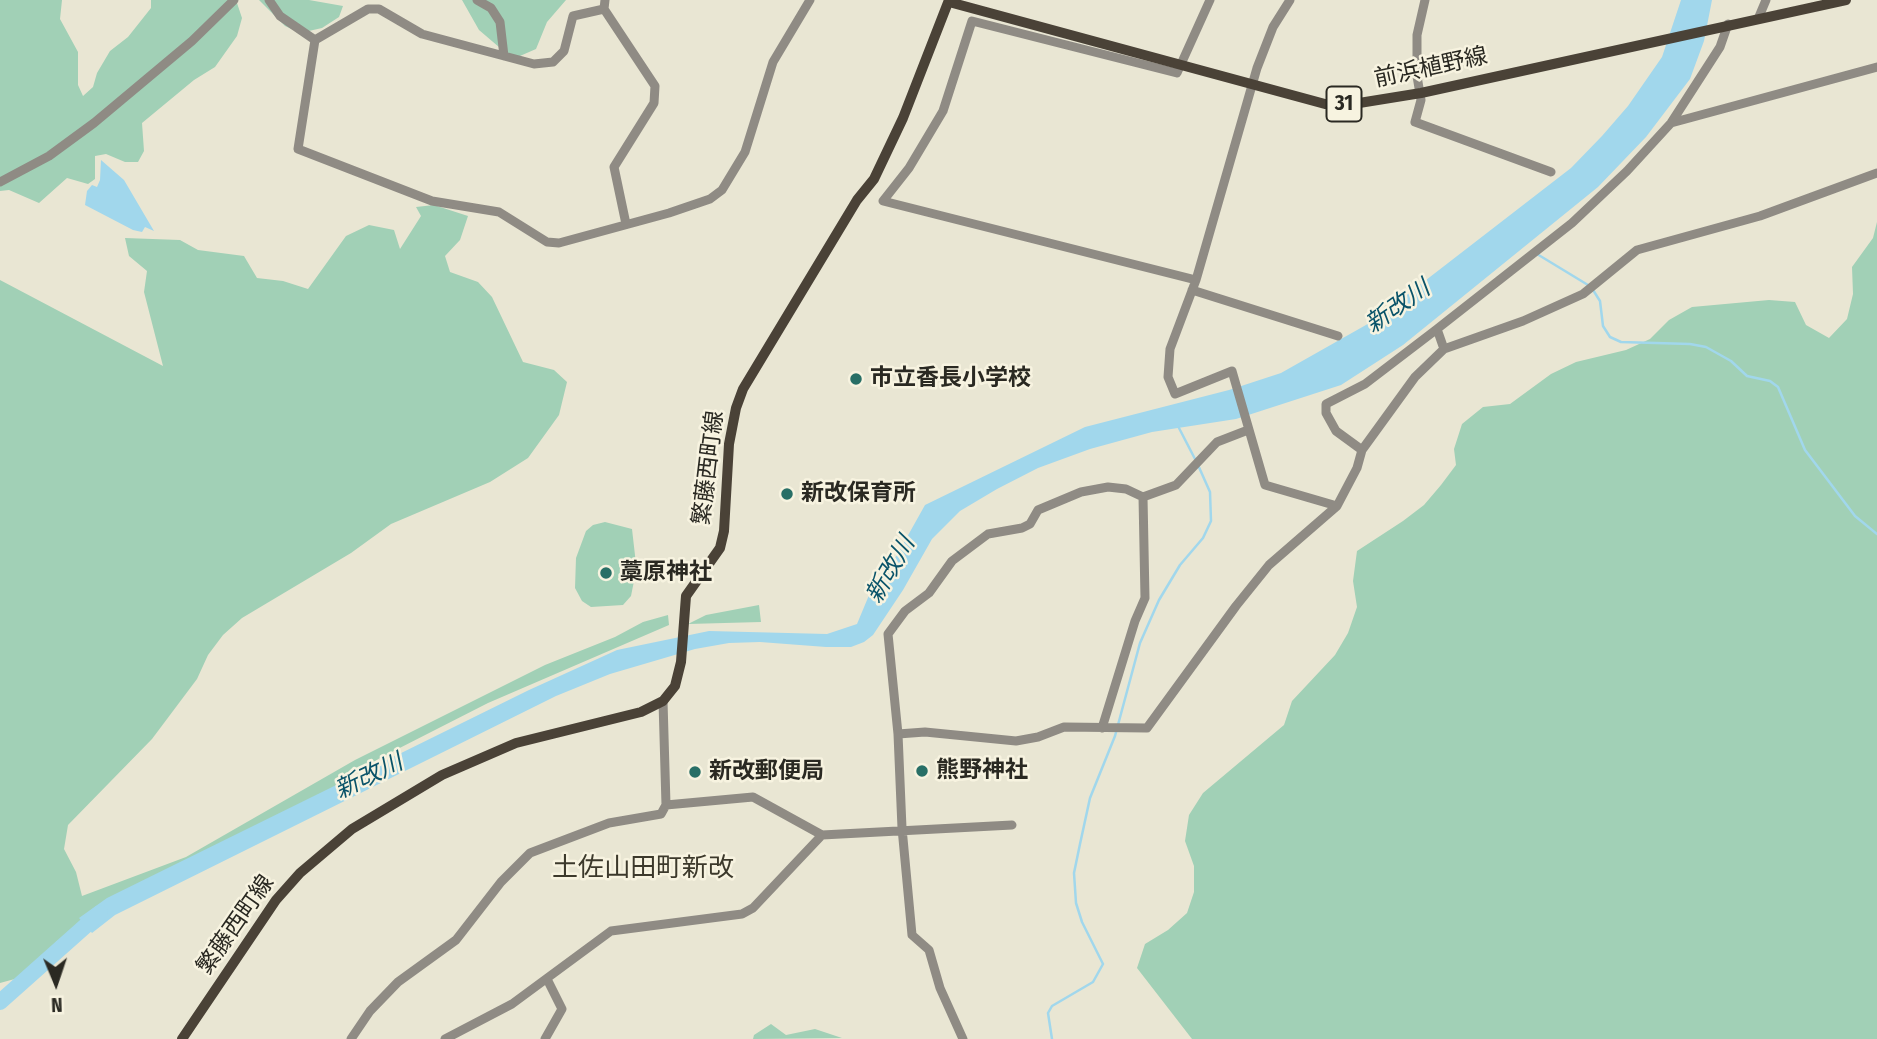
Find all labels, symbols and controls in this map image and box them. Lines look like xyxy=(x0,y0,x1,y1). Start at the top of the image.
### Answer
street label: 前浜植野線 xyxy=(1372,43,1490,93)
road number: 31 xyxy=(1326,86,1362,122)
water label: 新改川 xyxy=(1360,275,1436,339)
place label: 市立香長小学校 xyxy=(870,365,1031,393)
marker: 市立香長小学校 xyxy=(848,371,864,387)
street label: 繁藤西町線 xyxy=(688,409,730,527)
place label: 新改保育所 xyxy=(801,480,916,508)
marker: 新改保育所 xyxy=(779,486,795,502)
water label: 新改川 xyxy=(861,532,921,608)
place label: 藁原神社 xyxy=(620,559,712,587)
marker: 藁原神社 xyxy=(598,565,614,581)
water label: 新改川 xyxy=(330,748,408,806)
place label: 熊野神社 xyxy=(936,757,1028,785)
place label: 新改郵便局 xyxy=(709,758,824,786)
marker: 熊野神社 xyxy=(914,763,930,779)
marker: 新改郵便局 xyxy=(687,764,703,780)
district label: 土佐山田町新改 xyxy=(552,853,734,885)
street label: 繁藤西町線 xyxy=(192,870,280,980)
north arrow xyxy=(21,948,91,1018)
text: N xyxy=(51,993,63,1016)

